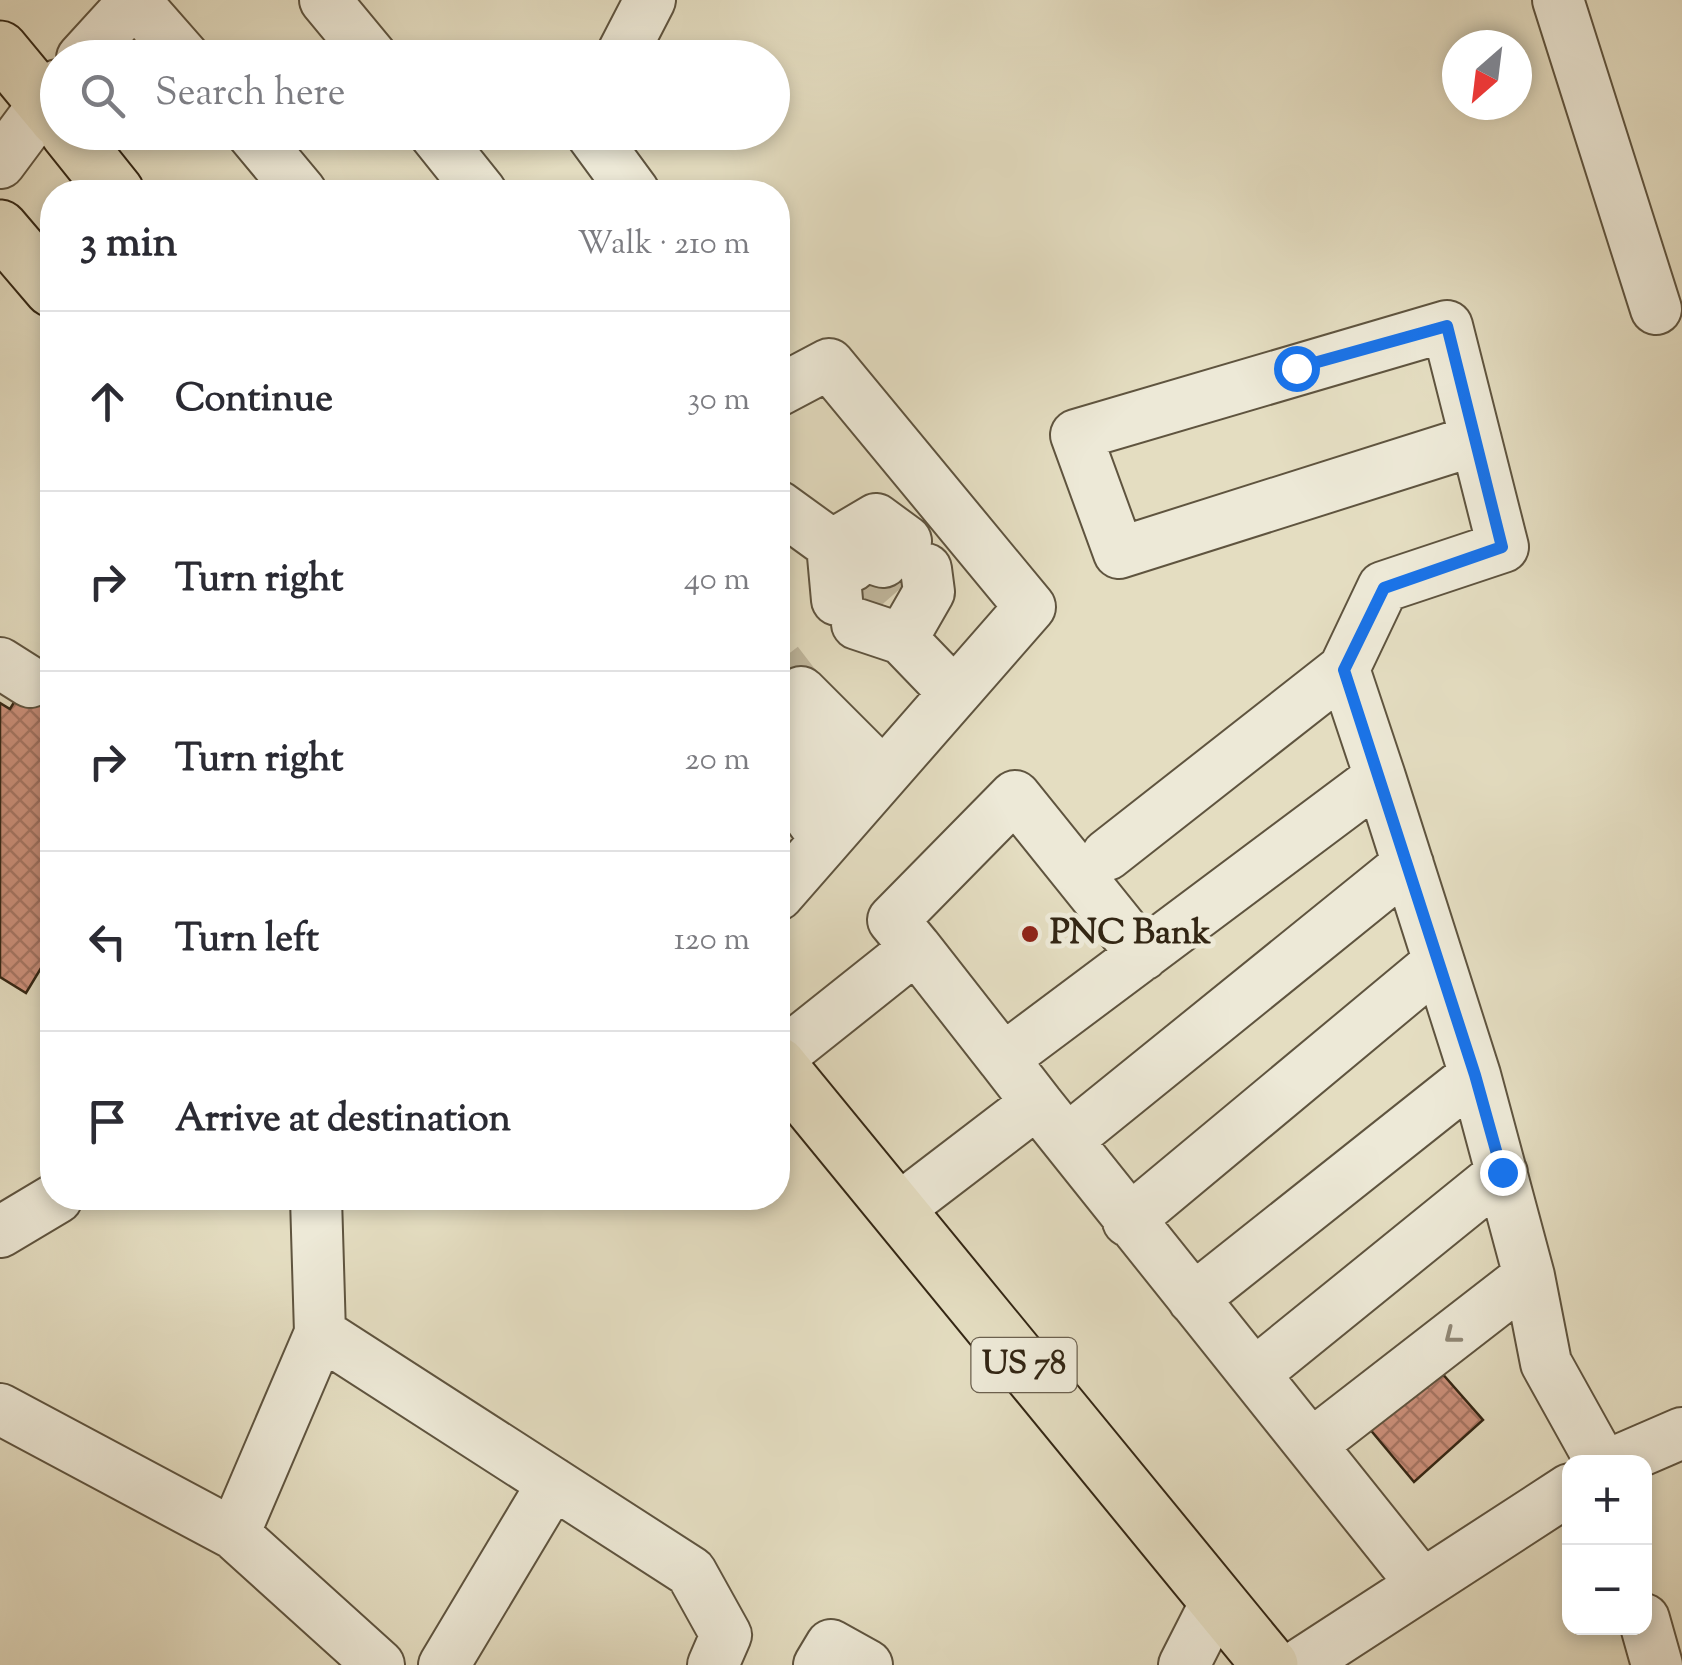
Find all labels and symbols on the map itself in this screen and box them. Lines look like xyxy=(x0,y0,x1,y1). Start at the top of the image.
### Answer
north arrow xyxy=(1442,30,1532,120)
route start xyxy=(1274,346,1320,392)
place label: PNC Bank xyxy=(1050,909,1211,960)
marker: PNC Bank xyxy=(1019,923,1041,945)
route end xyxy=(1480,1150,1526,1196)
one-way arrow xyxy=(1445,1324,1463,1342)
road number: US 78 xyxy=(972,1338,1076,1392)

